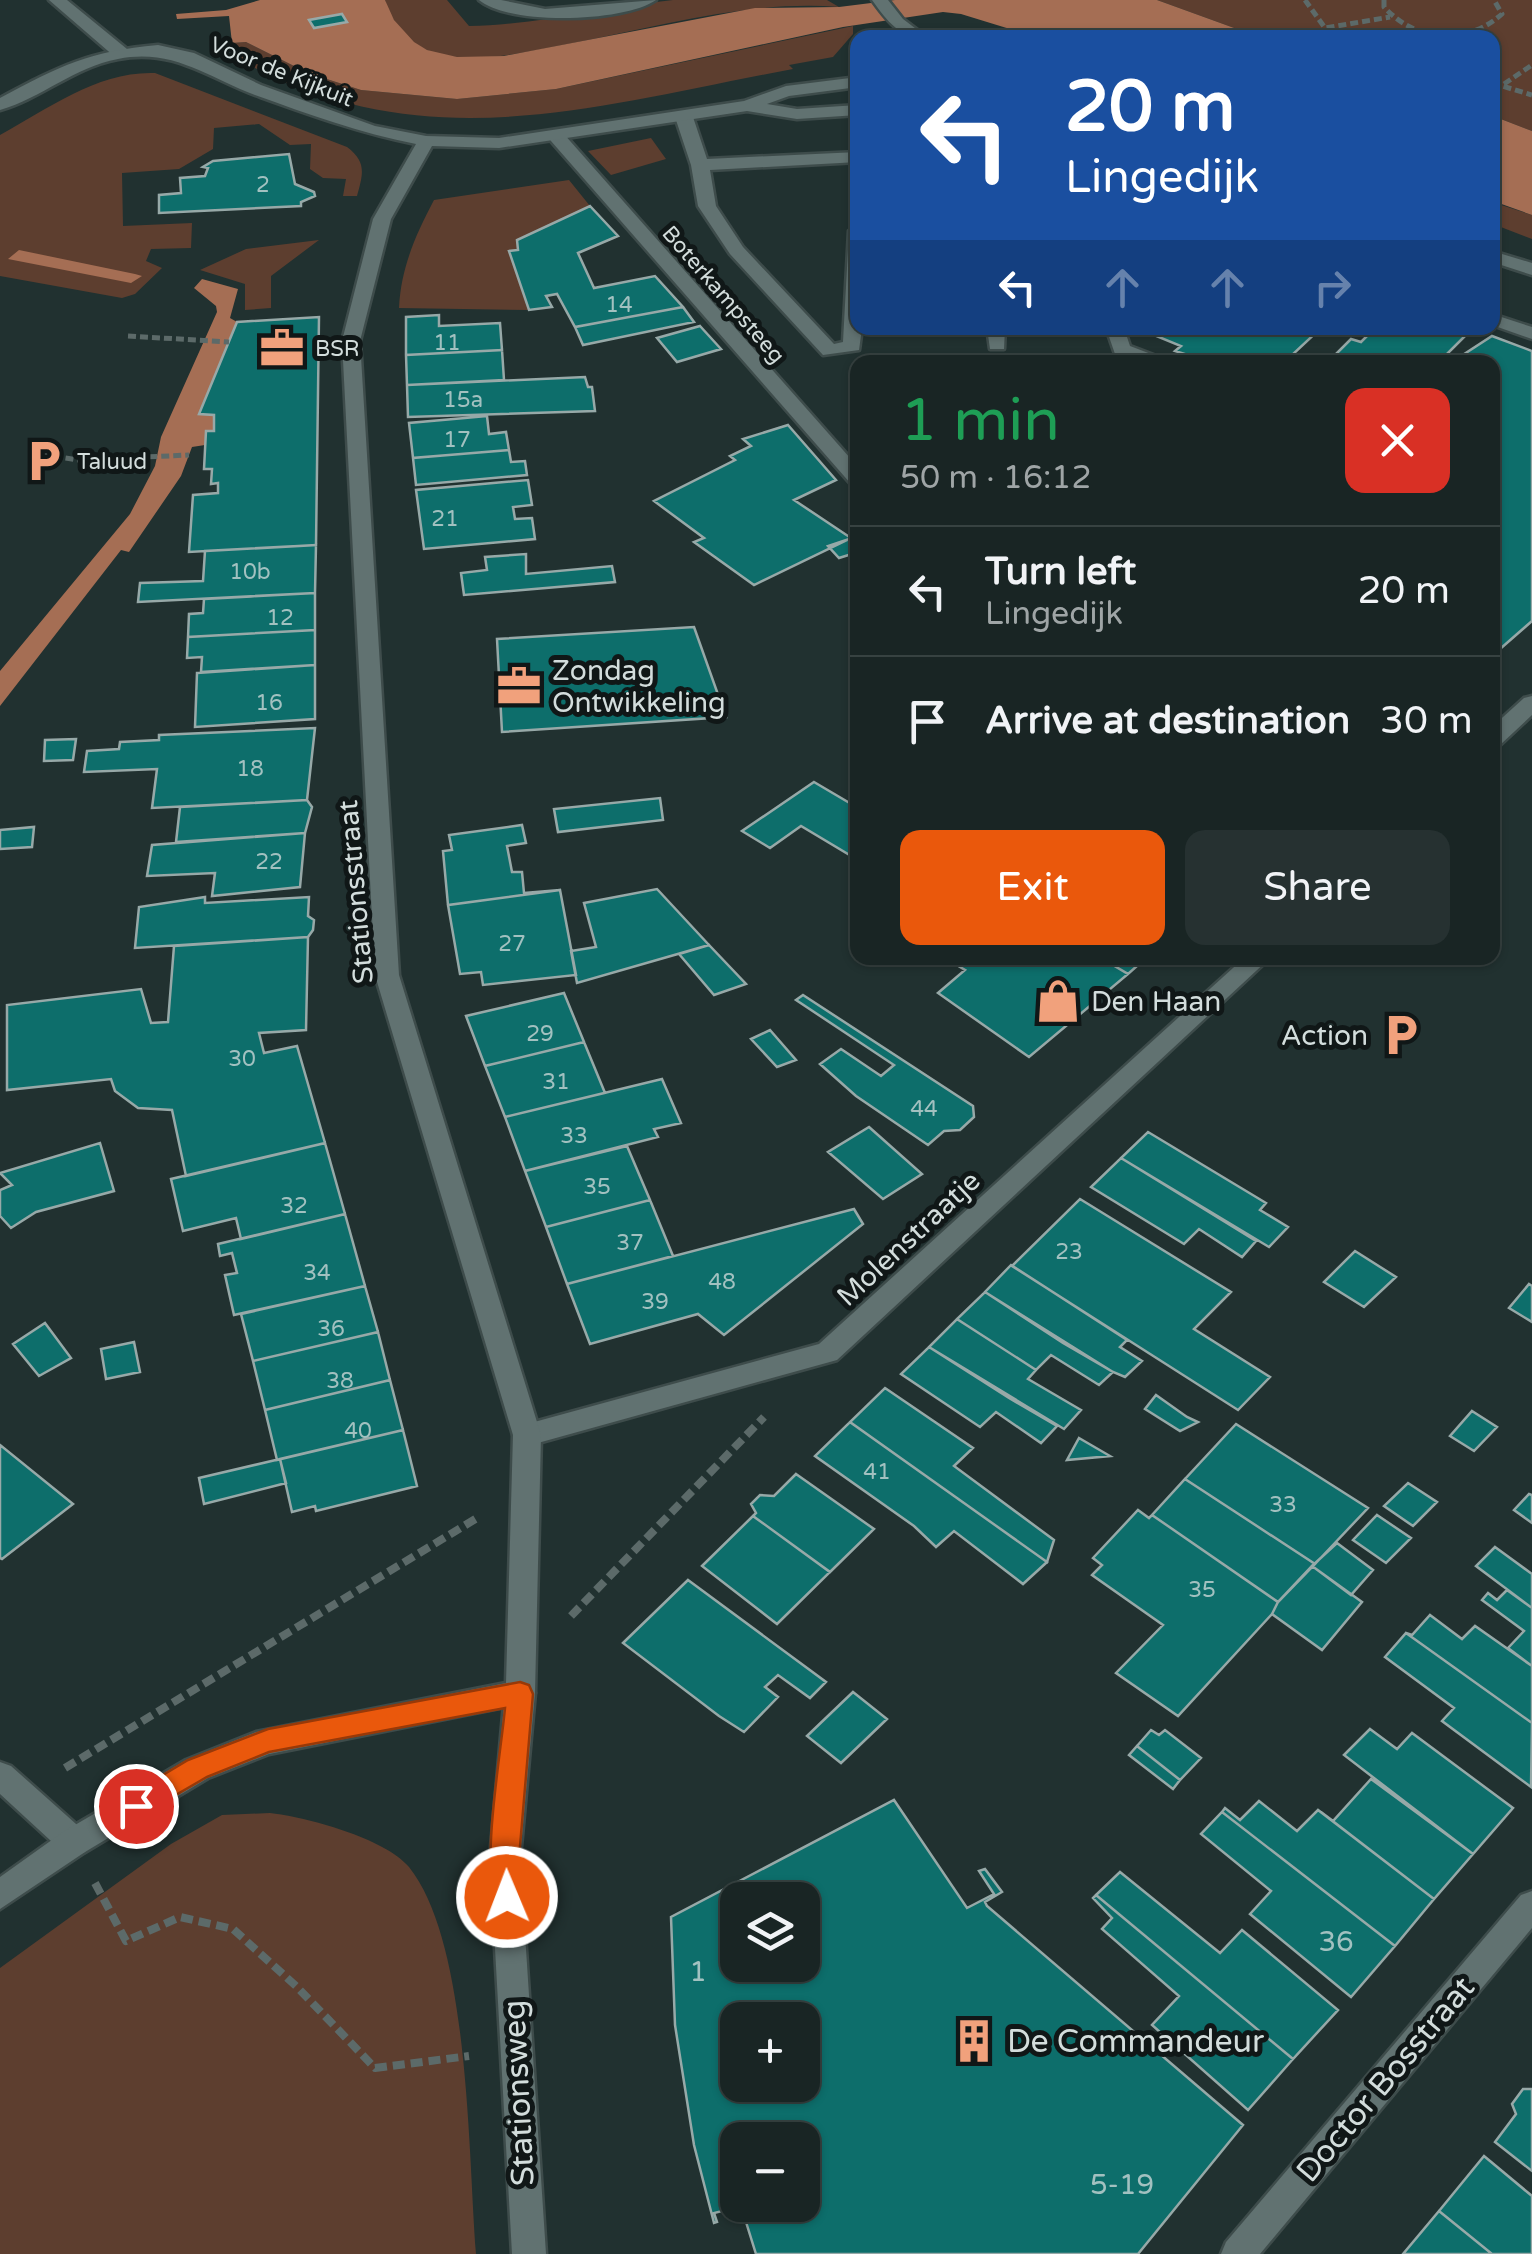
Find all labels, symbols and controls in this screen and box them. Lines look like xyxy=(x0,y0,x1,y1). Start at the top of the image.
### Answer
street label: Voor de Kijkuit xyxy=(206,31,357,112)
text: 20 m xyxy=(1065,66,1235,150)
icon: left xyxy=(900,70,1030,200)
text: Lingedijk xyxy=(1065,151,1259,205)
house number: 2 xyxy=(256,172,270,198)
street label: Boterkampsteeg xyxy=(657,221,790,369)
icon: left xyxy=(990,260,1045,315)
icon: ahead xyxy=(1095,260,1150,315)
icon: ahead xyxy=(1200,260,1255,315)
icon: right xyxy=(1305,260,1360,315)
house number: 14 xyxy=(605,292,633,318)
office icon: BSR xyxy=(258,324,306,372)
house number: 11 xyxy=(433,330,461,356)
place label: BSR xyxy=(315,336,359,362)
text: 1 min xyxy=(900,385,1060,457)
house number: 15a xyxy=(443,387,483,413)
button: close xyxy=(1345,388,1450,493)
house number: 17 xyxy=(443,427,471,453)
parking icon: Taluud xyxy=(20,437,68,485)
place label: Taluud xyxy=(77,449,147,475)
text: 50 m · 16:12 xyxy=(900,459,1092,497)
house number: 21 xyxy=(431,506,459,532)
text: Turn left xyxy=(985,549,1136,595)
house number: 10b xyxy=(229,559,271,585)
icon: left xyxy=(900,564,955,619)
text: 20 m xyxy=(1358,568,1450,614)
text: Lingedijk xyxy=(985,595,1123,633)
house number: 12 xyxy=(266,605,294,631)
place label: Zondag Ontwikkeling xyxy=(552,654,726,720)
office icon: Zondag Ontwikkeling xyxy=(495,662,543,710)
house number: 16 xyxy=(255,690,283,716)
icon: arrive xyxy=(900,694,955,749)
text: Arrive at destination xyxy=(985,698,1350,744)
text: 30 m xyxy=(1380,698,1473,744)
house number: 18 xyxy=(236,756,264,782)
street label: Stationsstraat xyxy=(331,798,381,985)
button: Exit xyxy=(900,830,1165,945)
button: Share xyxy=(1185,830,1450,945)
house number: 22 xyxy=(255,849,283,875)
house number: 27 xyxy=(498,931,526,957)
shop icon: Den Haan xyxy=(1034,977,1082,1025)
place label: Den Haan xyxy=(1091,985,1221,1019)
parking icon: Action xyxy=(1377,1011,1425,1059)
place label: Action xyxy=(1281,1019,1368,1053)
house number: 29 xyxy=(526,1021,554,1047)
house number: 30 xyxy=(228,1046,256,1072)
house number: 31 xyxy=(542,1069,570,1095)
house number: 44 xyxy=(910,1096,938,1122)
house number: 33 xyxy=(560,1123,588,1149)
street label: Molenstraatje xyxy=(830,1164,987,1314)
house number: 35 xyxy=(583,1174,611,1200)
house number: 32 xyxy=(280,1193,308,1219)
house number: 37 xyxy=(616,1230,644,1256)
house number: 23 xyxy=(1055,1239,1083,1265)
house number: 34 xyxy=(303,1260,331,1286)
house number: 48 xyxy=(708,1269,736,1295)
house number: 39 xyxy=(641,1289,669,1315)
house number: 36 xyxy=(317,1316,345,1342)
house number: 38 xyxy=(326,1368,354,1394)
house number: 40 xyxy=(344,1418,372,1444)
house number: 41 xyxy=(863,1459,891,1485)
house number: 33 xyxy=(1269,1492,1297,1518)
house number: 35 xyxy=(1188,1577,1216,1603)
pin xyxy=(94,1764,179,1849)
icon: arrive xyxy=(109,1779,164,1834)
position arrow xyxy=(455,1845,559,1949)
map controls xyxy=(720,1882,820,2222)
button: layers xyxy=(720,1882,820,1982)
house number: 36 xyxy=(1318,1925,1354,1959)
house number: 1 xyxy=(689,1955,707,1989)
street label: Doctor Bosstraat xyxy=(1289,1969,1483,2190)
street label: Stationsweg xyxy=(495,1999,543,2187)
button: + xyxy=(720,2002,820,2102)
building icon: De Commandeur xyxy=(950,2017,998,2065)
place label: De Commandeur xyxy=(1007,2023,1265,2061)
button: − xyxy=(720,2122,820,2222)
house number: 5-19 xyxy=(1090,2168,1154,2202)

